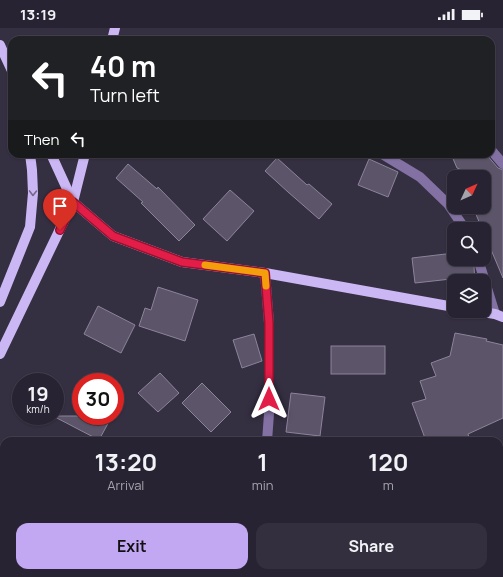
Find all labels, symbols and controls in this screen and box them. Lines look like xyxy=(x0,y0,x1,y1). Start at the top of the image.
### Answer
text: 13:19 xyxy=(20,4,56,25)
text: 40 m xyxy=(90,47,156,85)
icon: left xyxy=(24,52,76,104)
text: Turn left xyxy=(90,83,160,107)
icon: left xyxy=(67,128,89,150)
text: Then xyxy=(24,129,59,150)
north arrow xyxy=(447,170,491,214)
map controls xyxy=(447,170,491,318)
pin xyxy=(43,189,77,230)
one-way arrow xyxy=(29,190,37,196)
icon: arrive xyxy=(49,195,71,217)
button: search xyxy=(447,222,491,266)
button: layers xyxy=(447,274,491,318)
speed limit sign: 30 xyxy=(72,373,124,425)
position arrow xyxy=(248,378,290,420)
text: 19 xyxy=(27,380,49,407)
text: km/h xyxy=(26,402,50,416)
text: 13:20 xyxy=(94,445,157,478)
text: 1 xyxy=(257,445,268,478)
text: 120 xyxy=(368,445,409,478)
text: Arrival xyxy=(107,476,144,494)
text: min xyxy=(252,476,273,494)
text: m xyxy=(383,476,394,494)
button: Exit xyxy=(16,523,248,569)
button: Share xyxy=(256,523,487,569)

